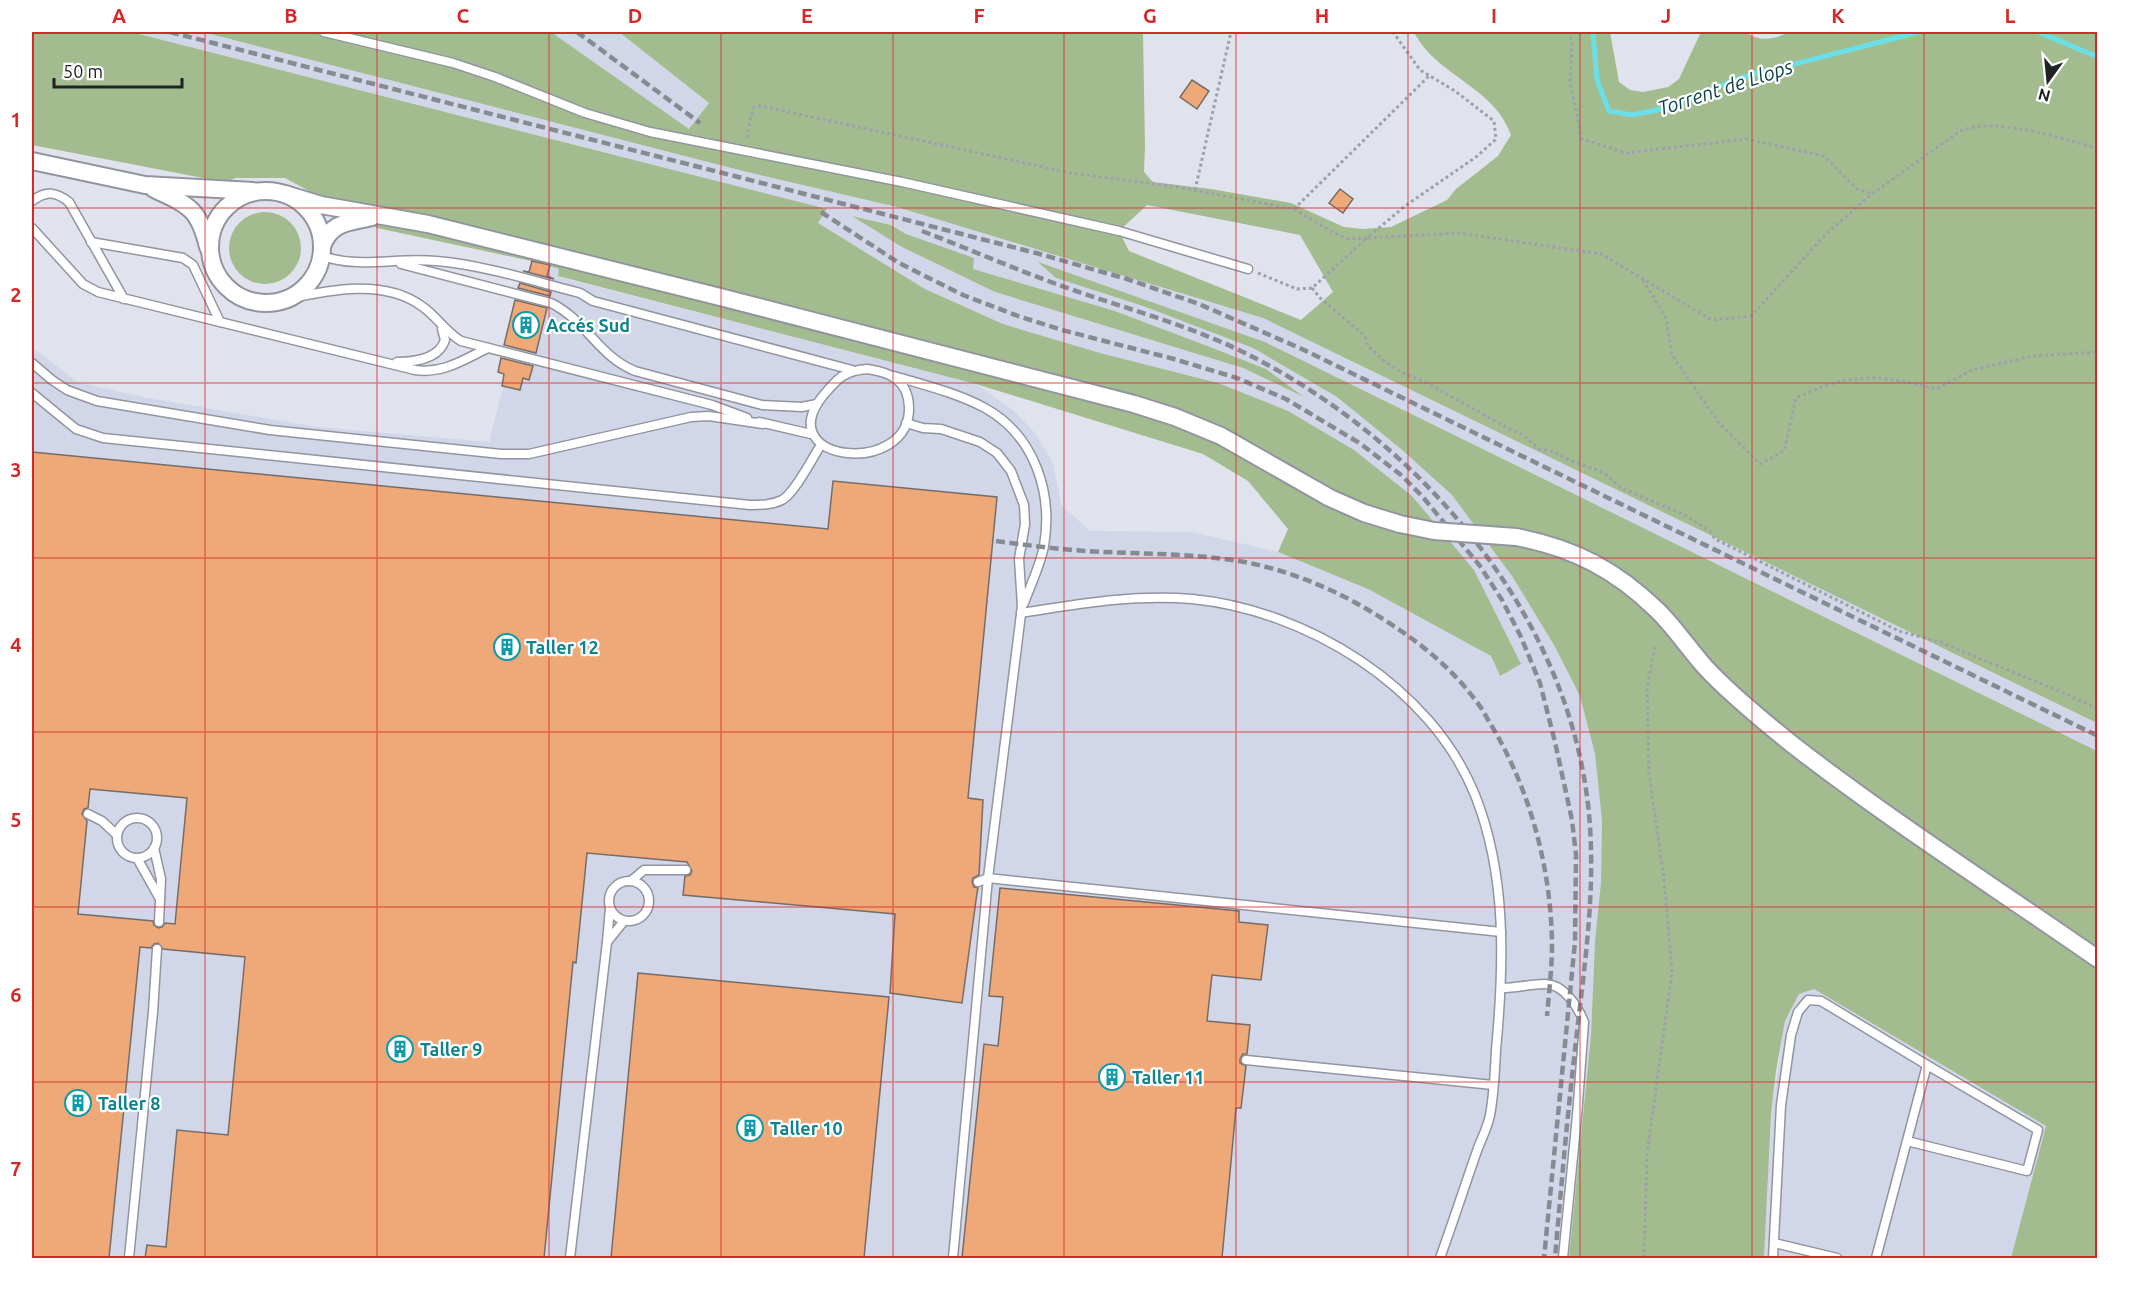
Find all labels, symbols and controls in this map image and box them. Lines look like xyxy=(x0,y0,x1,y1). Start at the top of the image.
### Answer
text: A xyxy=(112,4,126,27)
text: B xyxy=(284,4,298,27)
text: C xyxy=(457,4,470,27)
text: D xyxy=(628,4,642,27)
text: E xyxy=(801,4,813,27)
text: F xyxy=(973,4,985,27)
text: G xyxy=(1143,4,1157,27)
text: H xyxy=(1315,4,1329,27)
text: I xyxy=(1491,4,1497,27)
text: J xyxy=(1661,4,1671,27)
text: K xyxy=(1831,4,1845,27)
text: L xyxy=(2005,4,2016,27)
scale bar xyxy=(54,51,182,89)
north arrow xyxy=(2018,51,2078,111)
water label: Torrent de Llops xyxy=(1655,54,1796,120)
text: 50 m xyxy=(63,61,103,81)
text: N xyxy=(2036,85,2052,106)
text: 1 xyxy=(10,108,22,131)
text: 2 xyxy=(10,283,22,306)
building icon: Accés Sud xyxy=(511,310,541,340)
place label: Accés Sud xyxy=(546,315,630,335)
text: 3 xyxy=(10,458,22,481)
building icon: Taller 12 xyxy=(492,632,522,662)
text: 4 xyxy=(10,633,22,656)
place label: Taller 12 xyxy=(526,637,599,657)
text: 5 xyxy=(10,808,22,831)
text: 6 xyxy=(10,983,22,1006)
building icon: Taller 9 xyxy=(385,1034,415,1064)
place label: Taller 9 xyxy=(420,1039,482,1059)
building icon: Taller 11 xyxy=(1097,1062,1127,1092)
place label: Taller 11 xyxy=(1132,1067,1205,1087)
building icon: Taller 8 xyxy=(63,1088,93,1118)
place label: Taller 8 xyxy=(98,1093,160,1113)
building icon: Taller 10 xyxy=(735,1113,765,1143)
place label: Taller 10 xyxy=(770,1118,843,1138)
text: 7 xyxy=(10,1157,22,1180)

